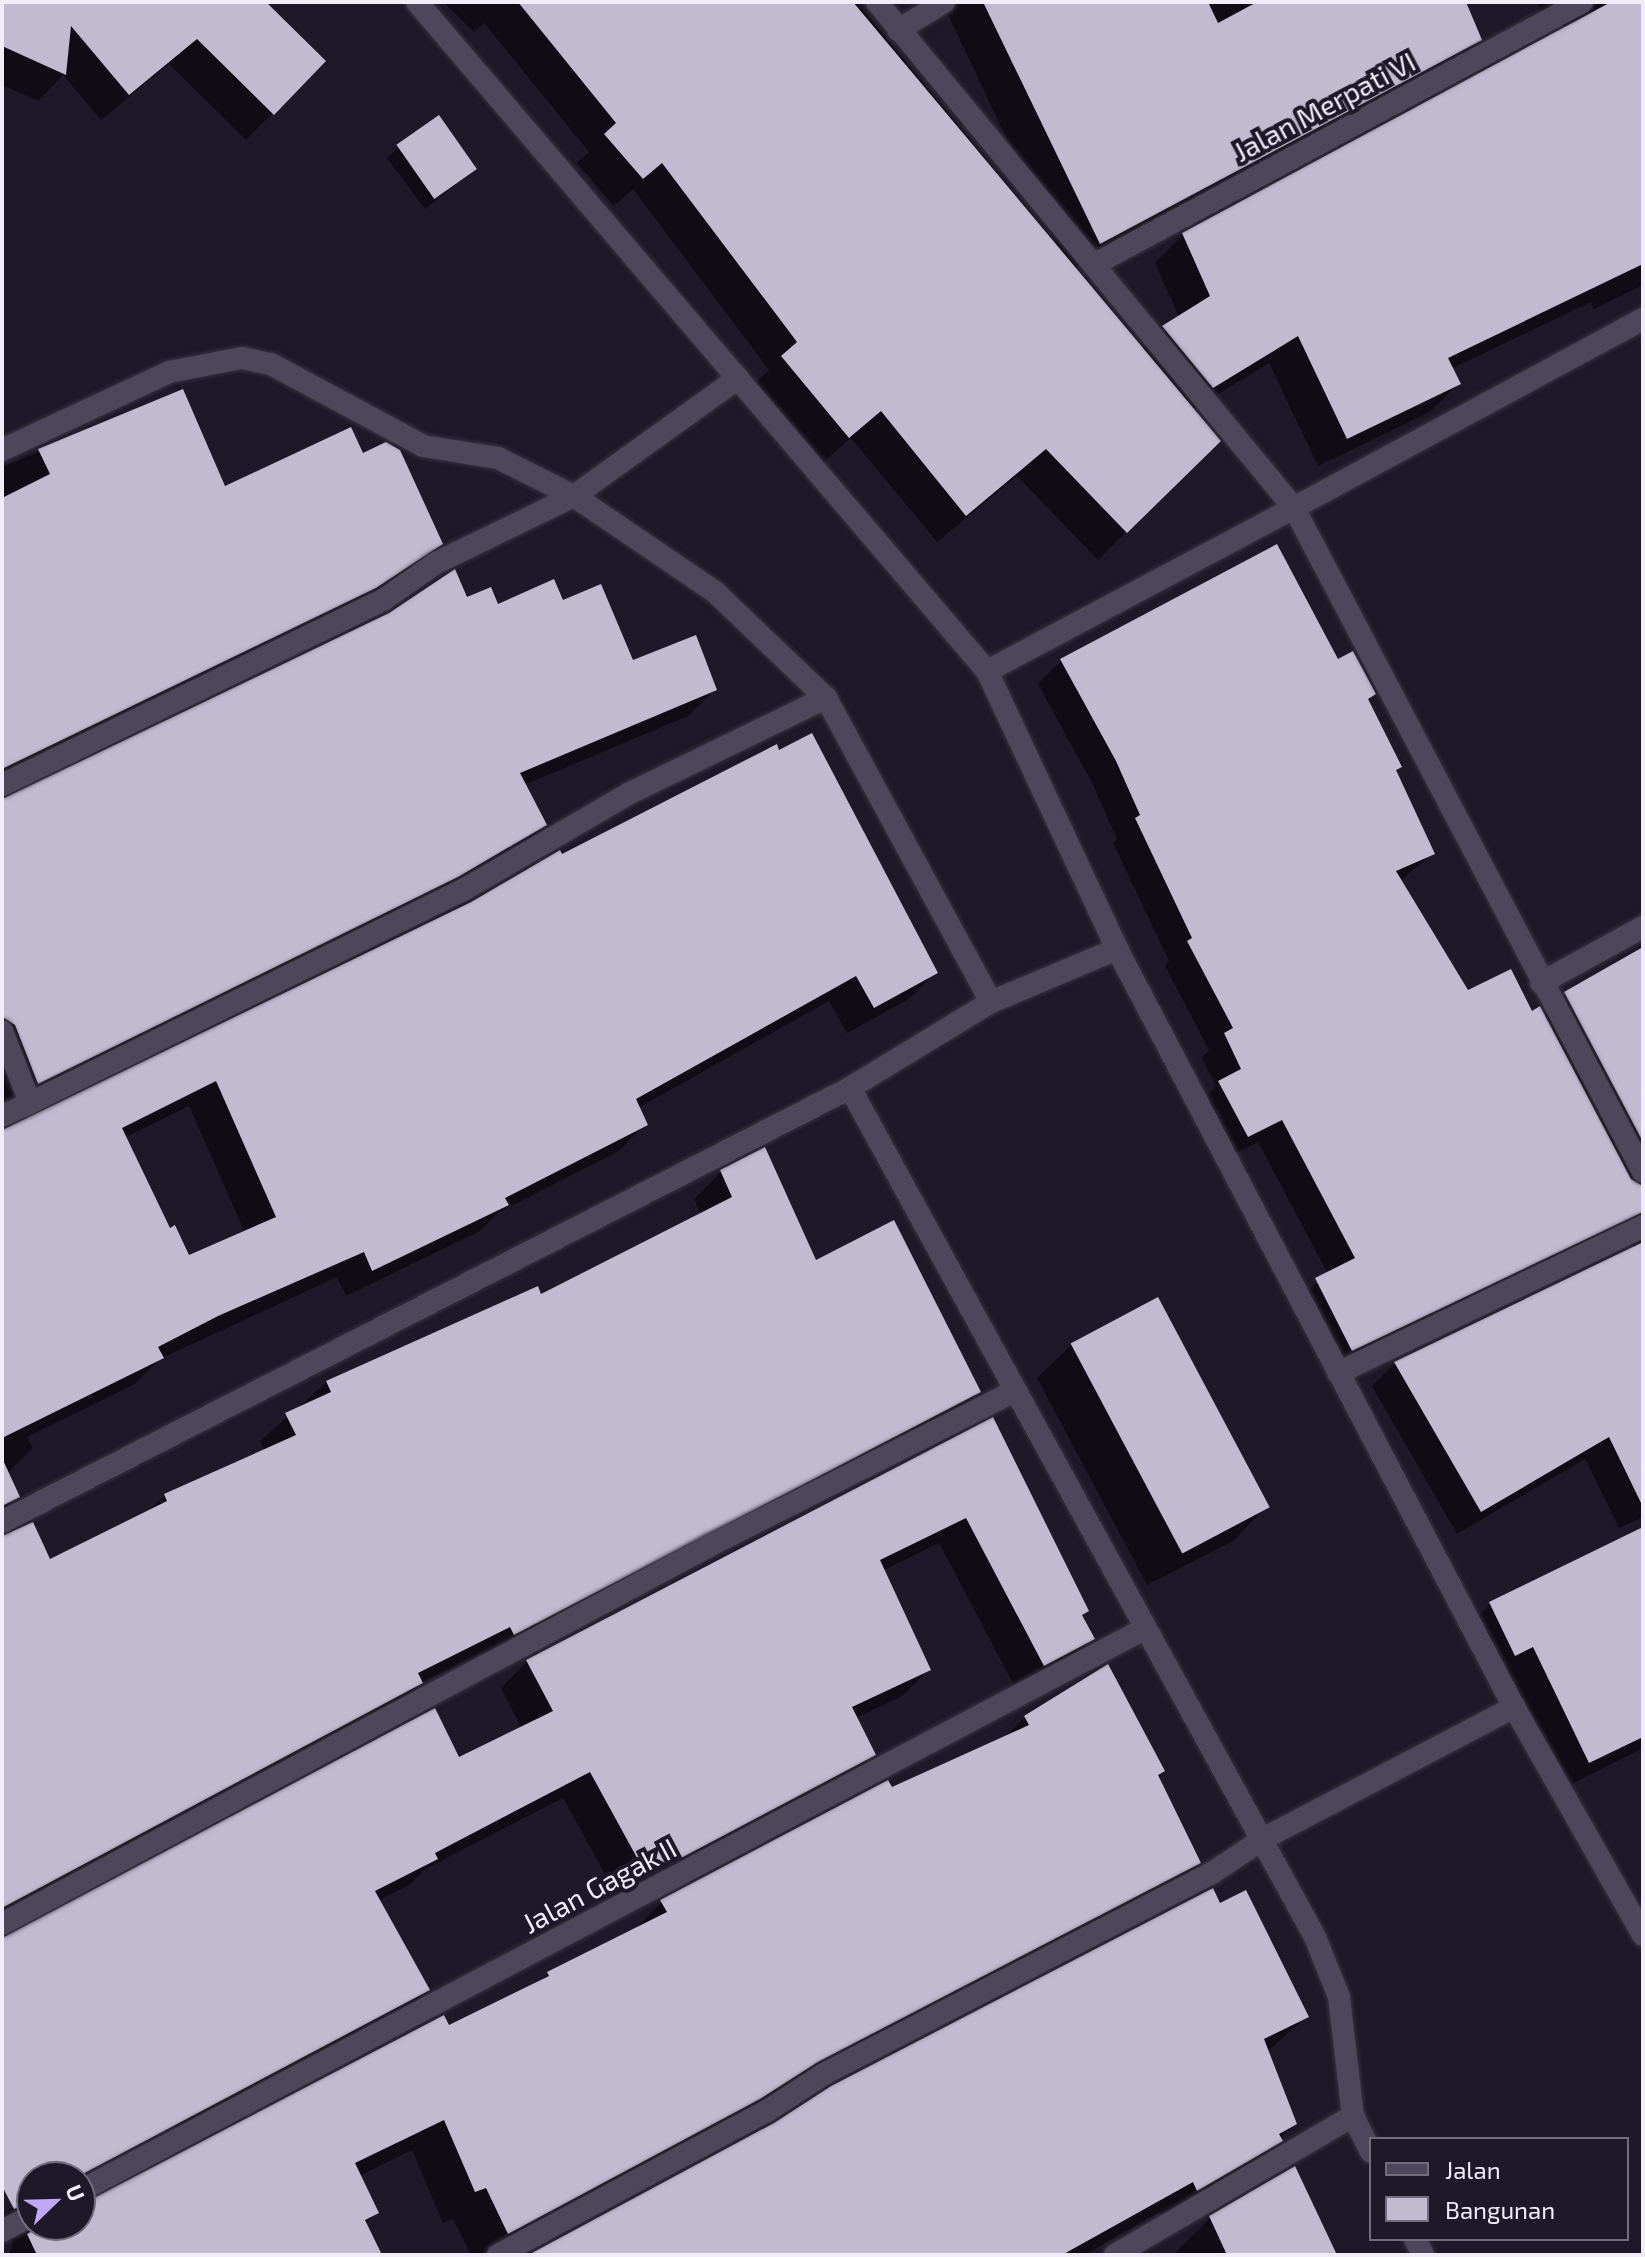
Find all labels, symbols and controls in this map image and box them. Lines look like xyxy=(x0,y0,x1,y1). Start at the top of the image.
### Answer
street label: Jalan Merpati VI xyxy=(1227,44,1421,168)
street label: Jalan Gagak II xyxy=(516,1830,682,1940)
legend xyxy=(1369,2137,1629,2241)
text: Jalan xyxy=(1445,2155,1501,2184)
north arrow xyxy=(16,2161,96,2241)
text: U xyxy=(61,2180,91,2204)
text: Bangunan xyxy=(1445,2195,1555,2224)

